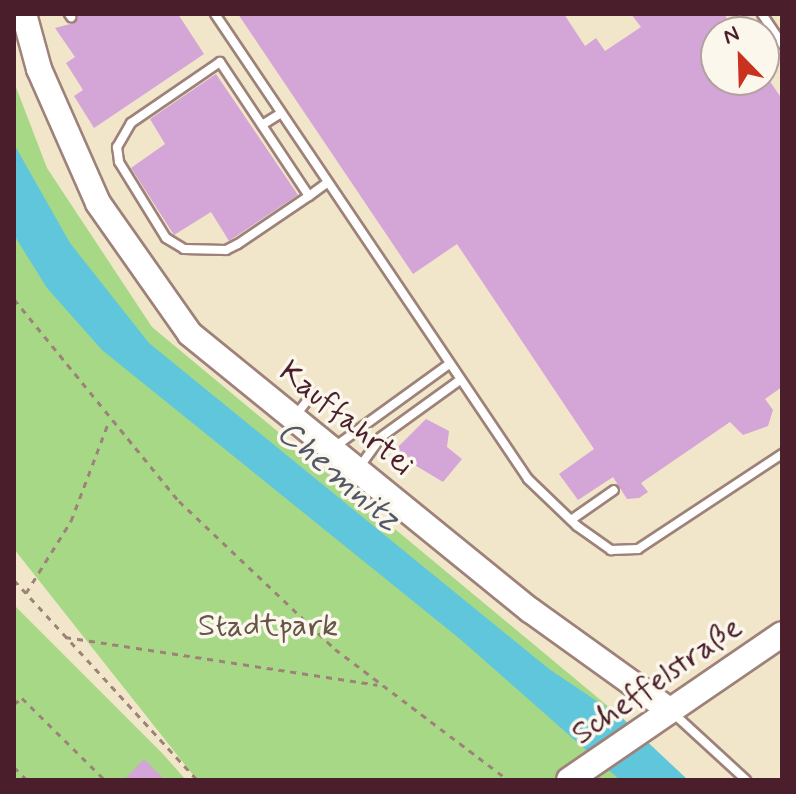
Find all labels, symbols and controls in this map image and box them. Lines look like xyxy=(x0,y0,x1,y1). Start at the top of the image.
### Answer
north arrow xyxy=(700,16,780,96)
text: N xyxy=(719,20,744,51)
street label: Kauffahrtei xyxy=(271,353,421,485)
water label: Chemnitz xyxy=(268,412,410,540)
park label: Stadtpark xyxy=(198,607,338,645)
street label: Scheffelstraße xyxy=(565,608,749,754)

